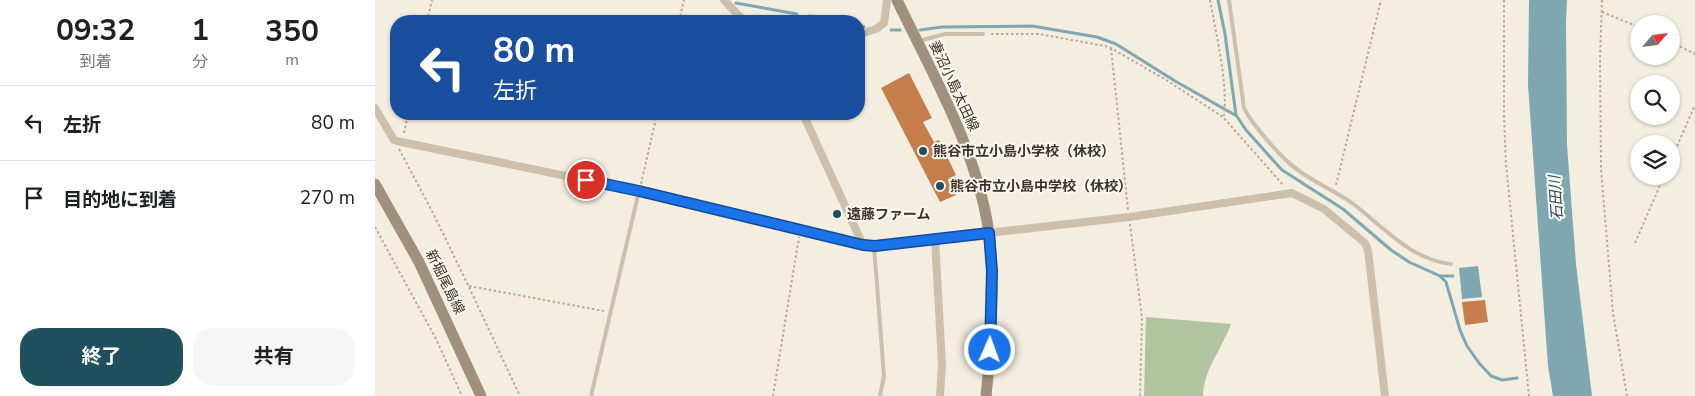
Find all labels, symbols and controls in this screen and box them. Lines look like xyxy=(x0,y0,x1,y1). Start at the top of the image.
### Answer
text: 09:32 xyxy=(56,10,135,51)
text: 1 xyxy=(191,10,209,51)
text: 350 xyxy=(265,11,319,52)
north arrow xyxy=(1630,15,1680,65)
map controls xyxy=(1630,15,1680,185)
text: 80 m xyxy=(493,27,575,74)
icon: left xyxy=(410,35,475,100)
street label: 妻沼小島太田線 xyxy=(925,38,983,134)
text: m xyxy=(285,49,299,71)
text: 到着 xyxy=(80,51,112,73)
text: 分 xyxy=(192,51,208,73)
button: search xyxy=(1630,75,1680,125)
text: 左折 xyxy=(493,76,537,106)
icon: left xyxy=(20,109,48,137)
text: 80 m xyxy=(311,110,355,136)
text: 左折 xyxy=(63,112,101,138)
button: layers xyxy=(1630,135,1680,185)
place label: 熊谷市立小島小学校（休校） xyxy=(933,142,1115,161)
marker: 熊谷市立小島小学校（休校） xyxy=(917,145,929,157)
pin xyxy=(565,159,607,201)
icon: arrive xyxy=(572,166,600,194)
water label: 石田川 xyxy=(1544,173,1568,221)
place label: 熊谷市立小島中学校（休校） xyxy=(950,177,1132,196)
marker: 熊谷市立小島中学校（休校） xyxy=(934,180,946,192)
icon: arrive xyxy=(20,184,48,212)
text: 270 m xyxy=(300,185,355,211)
text: 目的地に到着 xyxy=(63,187,177,213)
place label: 遠藤ファーム xyxy=(847,205,931,224)
marker: 遠藤ファーム xyxy=(831,208,843,220)
street label: 新堀尾島線 xyxy=(421,246,469,318)
position arrow xyxy=(963,323,1015,375)
button: 終了 xyxy=(20,328,183,386)
button: 共有 xyxy=(193,328,355,386)

